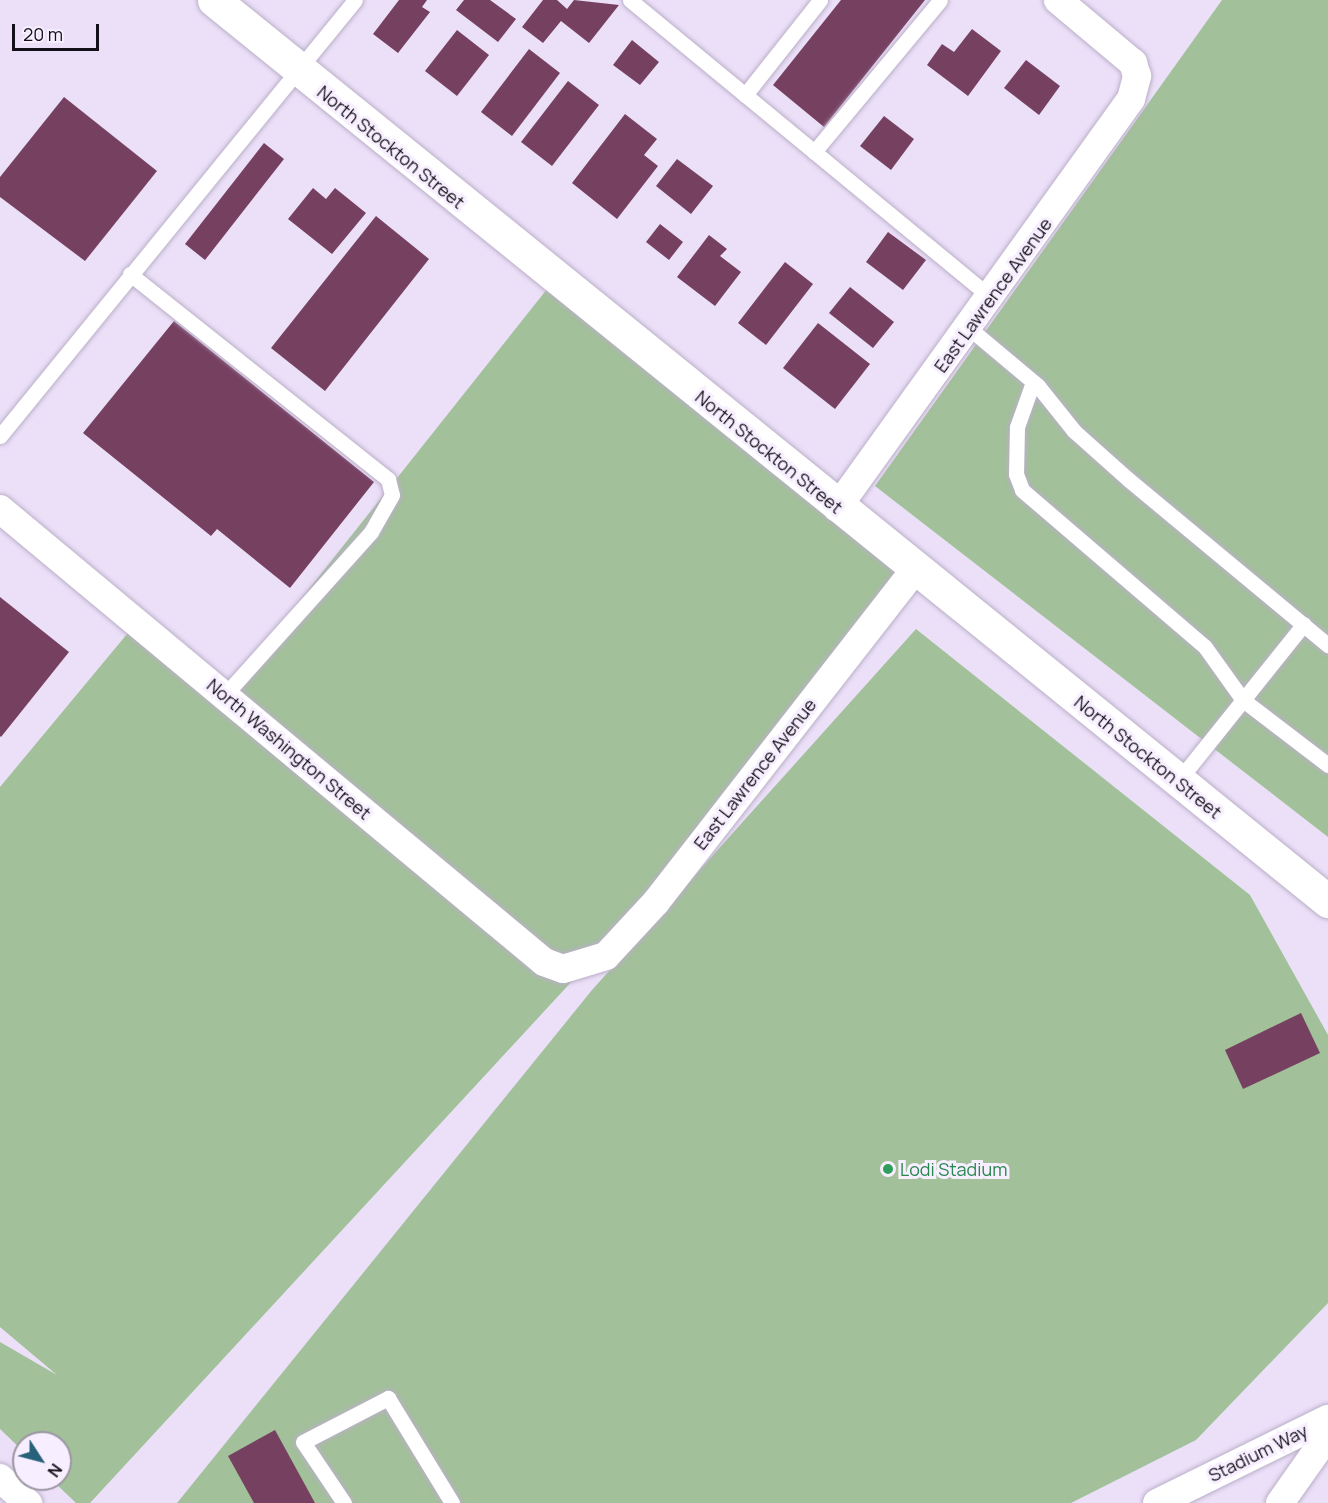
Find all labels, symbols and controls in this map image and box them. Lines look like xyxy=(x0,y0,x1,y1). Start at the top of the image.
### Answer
scale bar xyxy=(15,12,102,50)
text: 20 m xyxy=(23,22,63,46)
street label: North Stockton Street xyxy=(313,81,469,213)
street label: East Lawrence Avenue xyxy=(930,213,1056,377)
street label: North Stockton Street xyxy=(691,386,847,518)
street label: North Washington Street xyxy=(203,674,375,824)
street label: North Stockton Street xyxy=(1070,691,1226,823)
street label: East Lawrence Avenue xyxy=(689,694,821,854)
place label: Lodi Stadium xyxy=(900,1158,1007,1180)
marker: Lodi Stadium xyxy=(881,1162,895,1176)
street label: Stadium Way xyxy=(1205,1420,1311,1486)
north arrow xyxy=(12,1431,72,1491)
text: N xyxy=(43,1459,67,1482)

